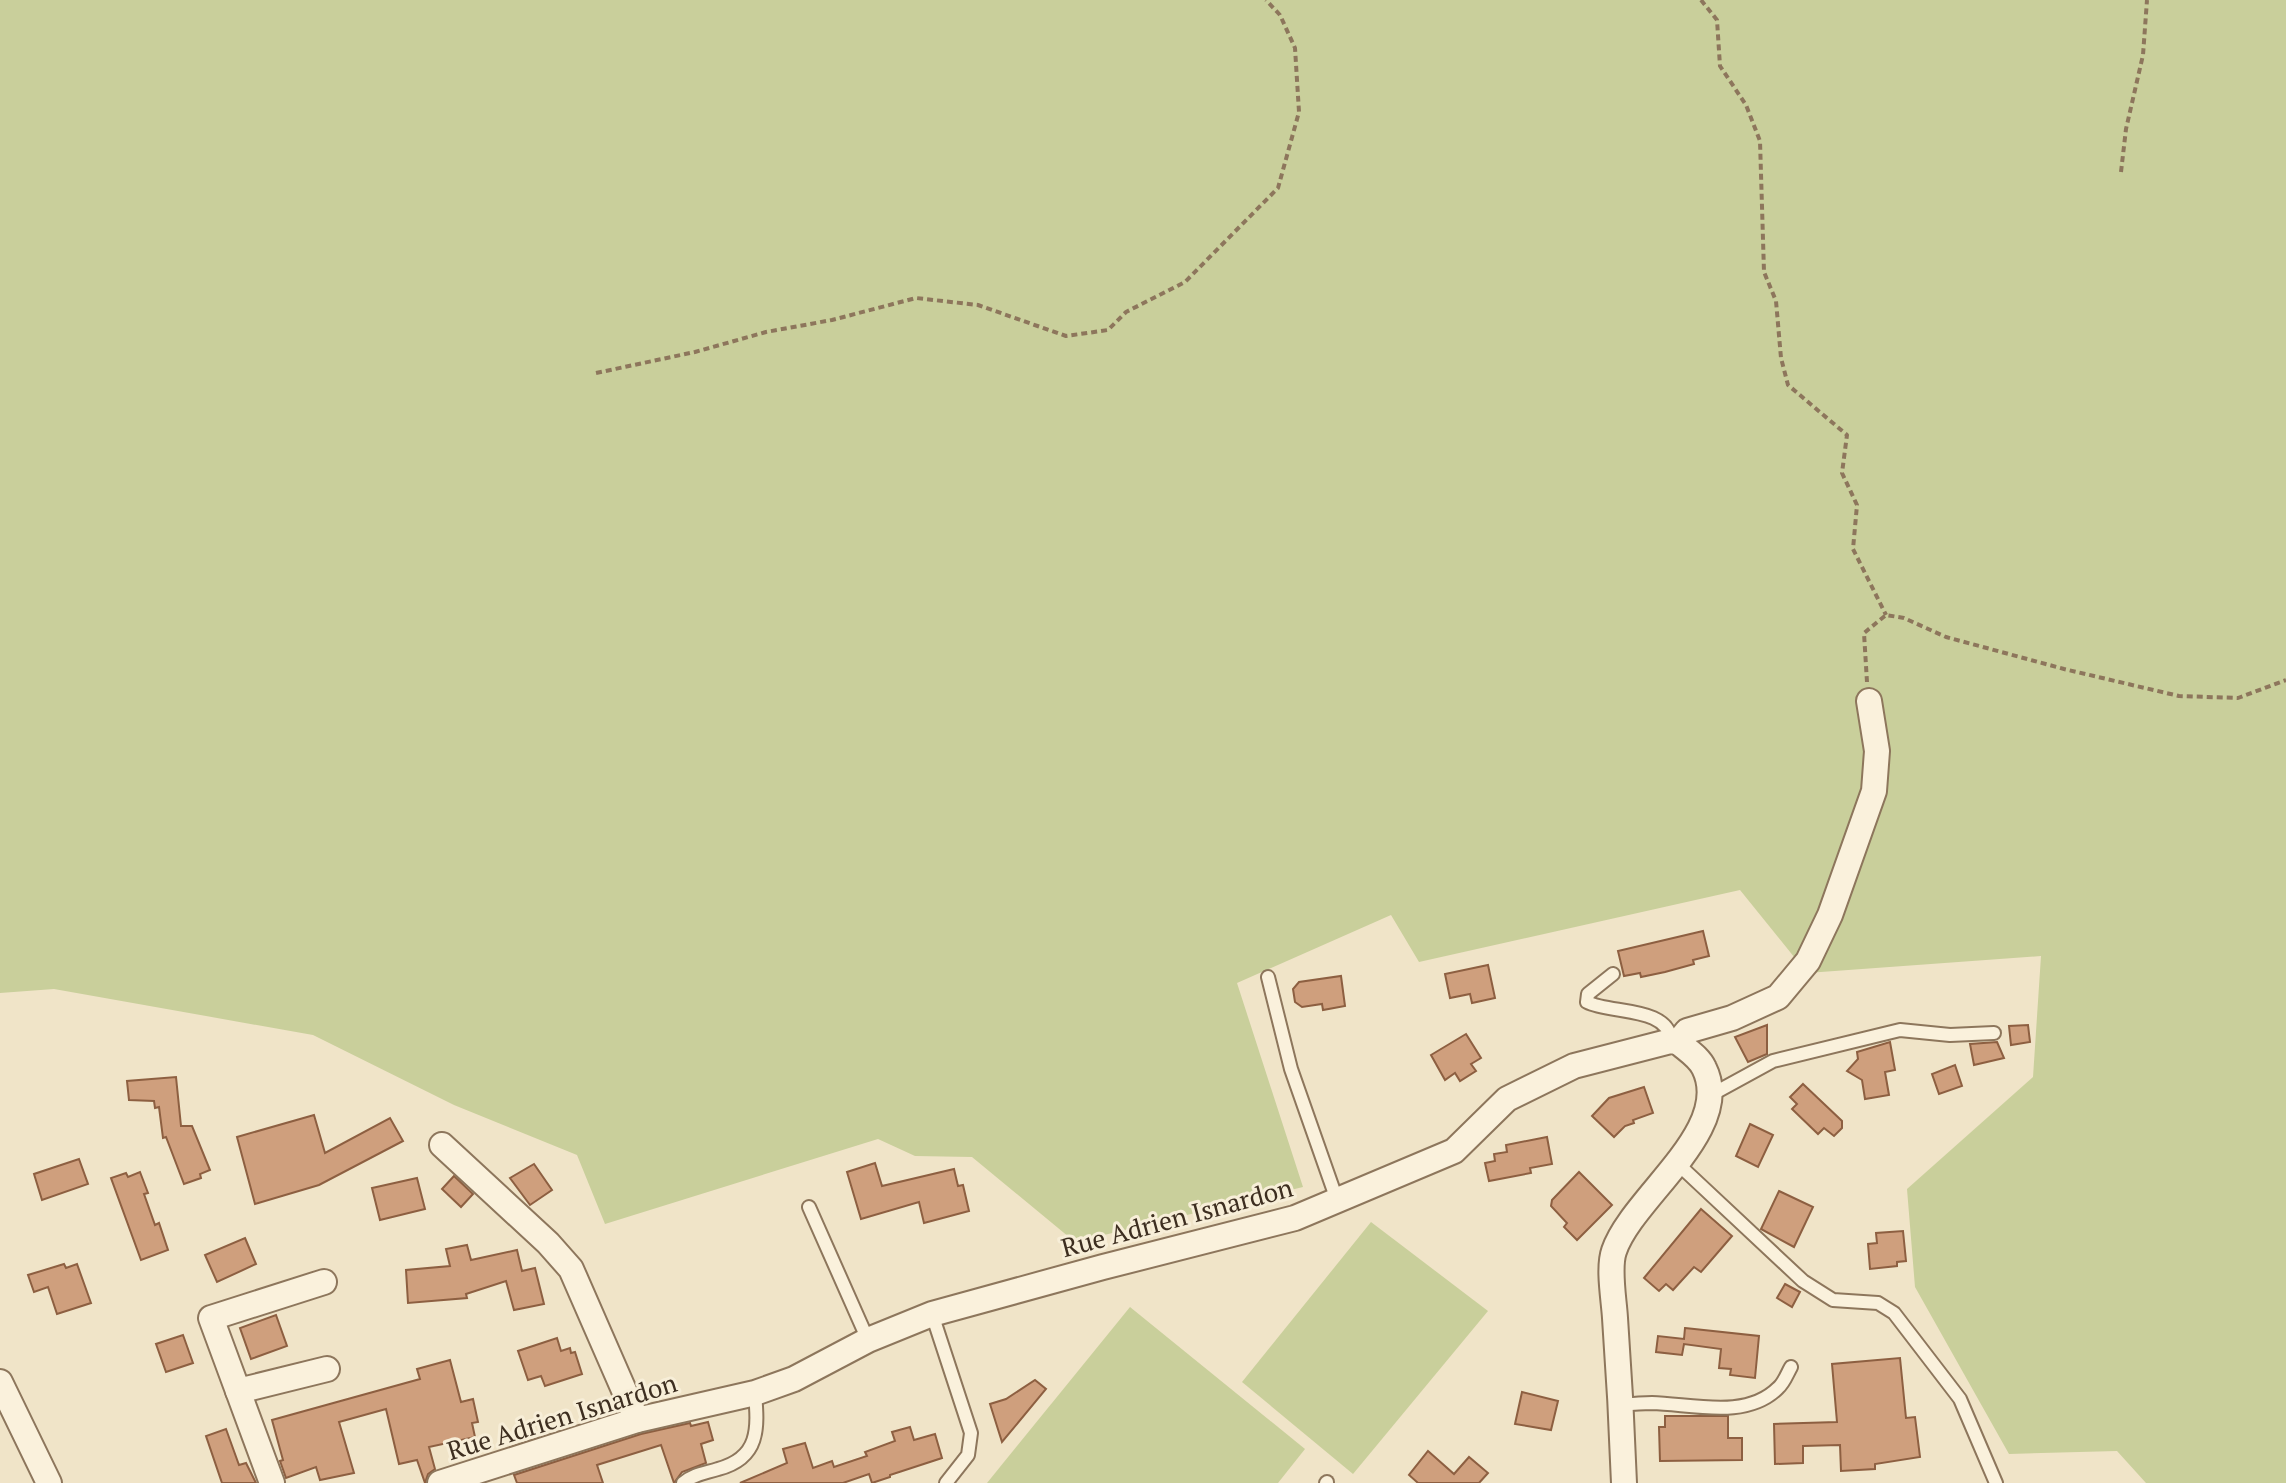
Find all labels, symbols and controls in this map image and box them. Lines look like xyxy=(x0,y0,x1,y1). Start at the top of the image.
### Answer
street label: Rue Adrien Isnardon xyxy=(1057,1170,1296,1264)
street label: Rue Adrien Isnardon xyxy=(443,1365,681,1467)

